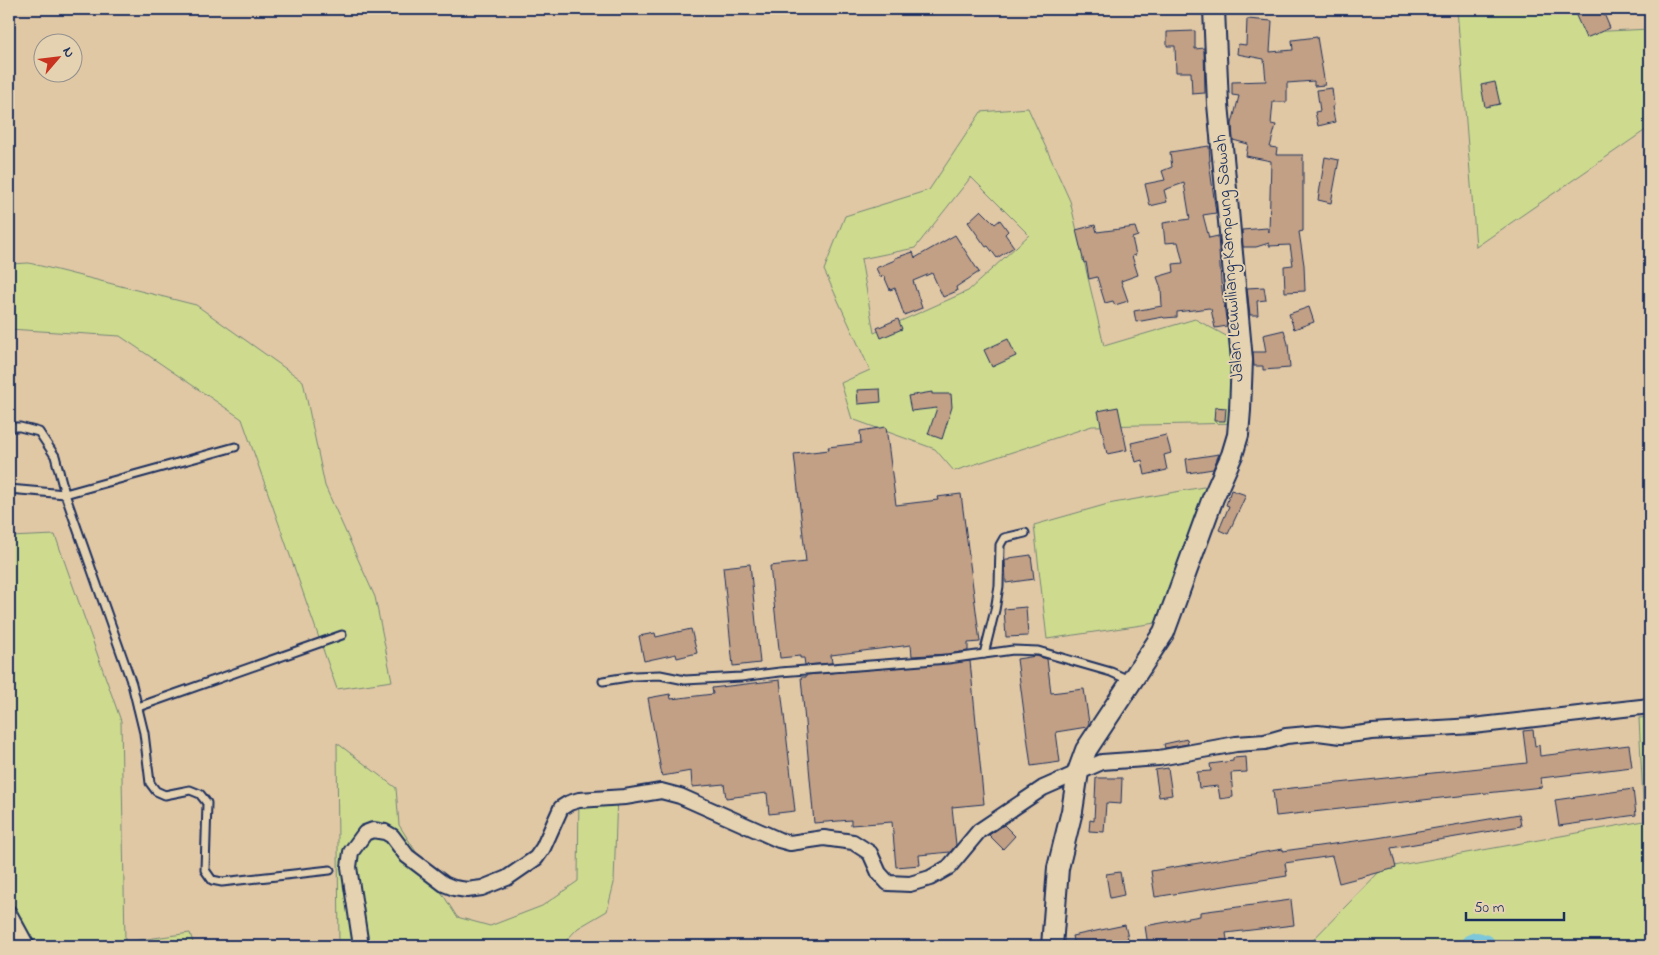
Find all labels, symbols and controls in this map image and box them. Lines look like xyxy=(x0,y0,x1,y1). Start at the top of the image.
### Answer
north arrow xyxy=(32,32,82,82)
text: N xyxy=(57,43,80,62)
street label: Jalan Leuwiliang–Kampung Sawah xyxy=(1208,133,1253,383)
scale bar xyxy=(1466,890,1564,922)
text: 50 m xyxy=(1474,897,1505,919)

